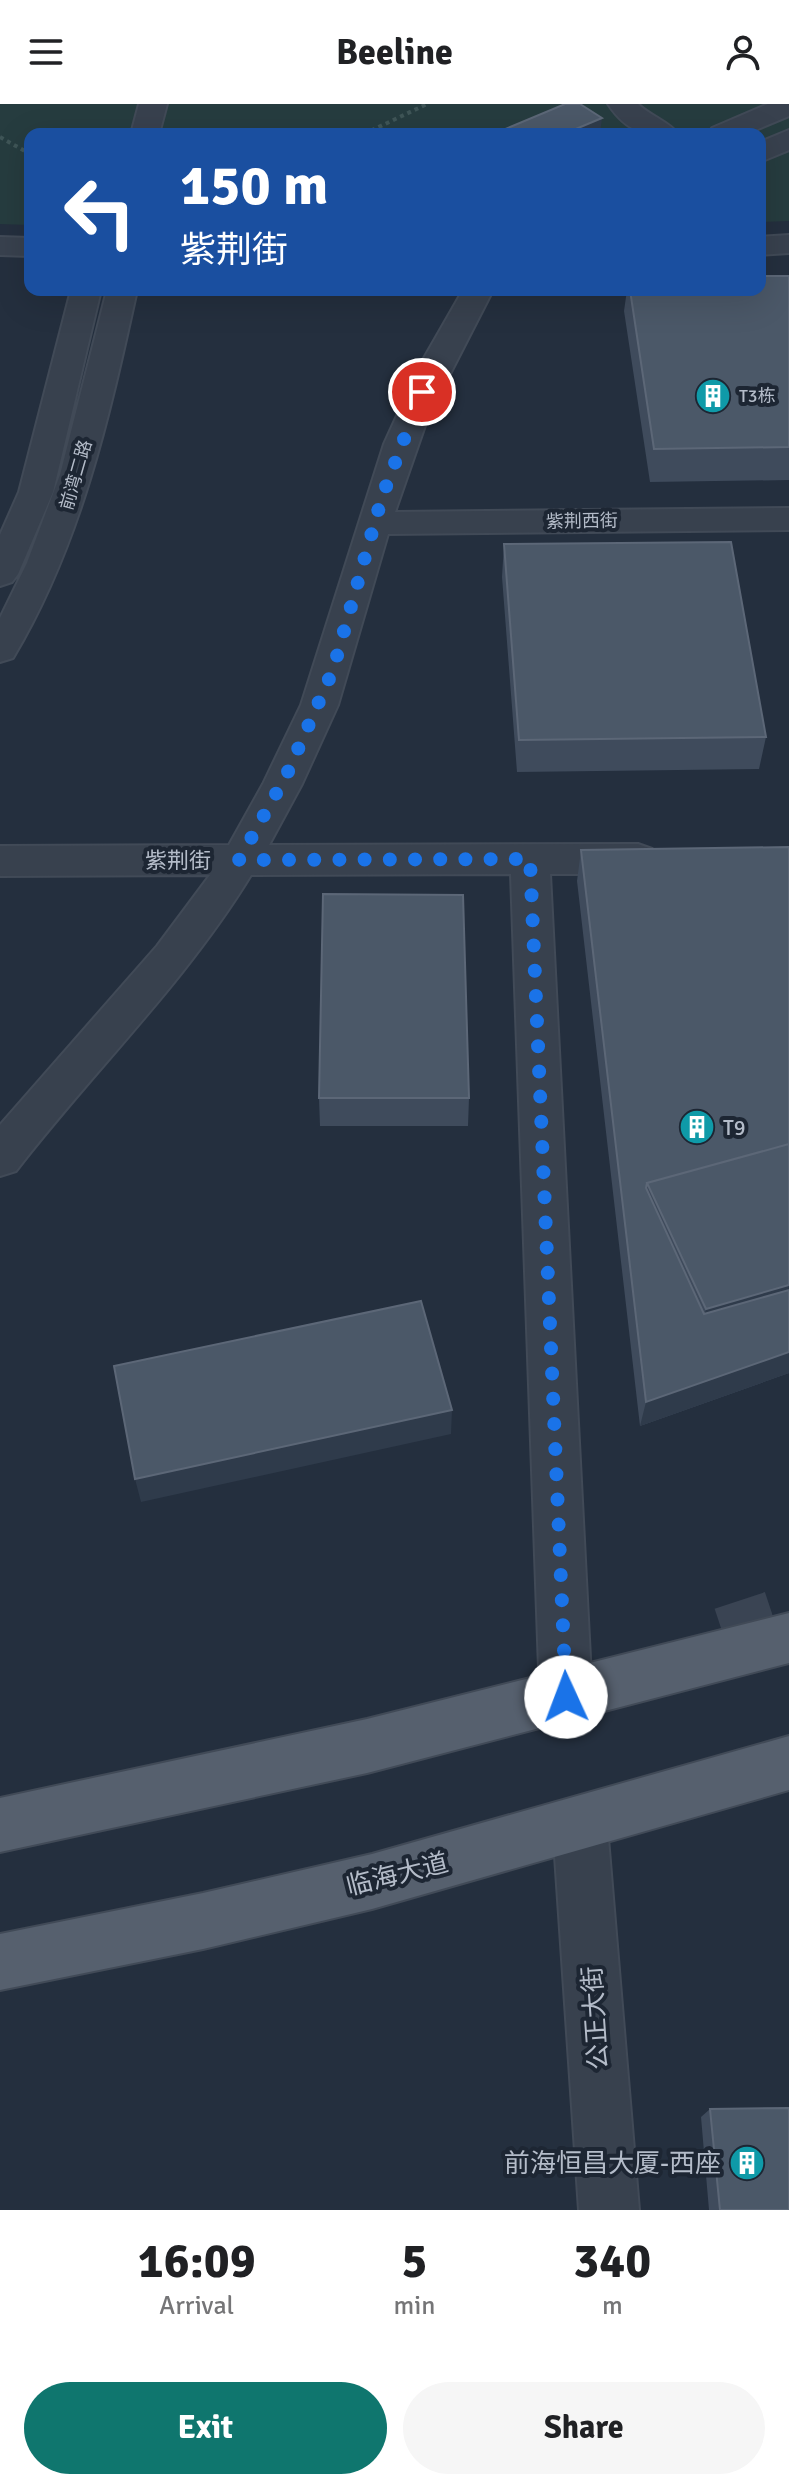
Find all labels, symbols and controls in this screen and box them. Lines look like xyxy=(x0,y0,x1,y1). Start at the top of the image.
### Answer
icon: menu xyxy=(24,30,68,74)
text: Beeline xyxy=(336,30,453,75)
icon: person xyxy=(721,30,765,74)
text: 150 m xyxy=(180,151,328,220)
icon: left xyxy=(48,160,152,264)
text: 紫荆街 xyxy=(180,228,288,273)
pin xyxy=(388,358,456,426)
icon: arrive xyxy=(400,370,444,414)
building icon: T3栋 xyxy=(694,377,732,415)
place label: T3栋 xyxy=(739,385,776,407)
street label: 前湾二路 xyxy=(56,437,96,513)
street label: 紫荆西街 xyxy=(546,509,618,533)
street label: 紫荆街 xyxy=(145,847,211,874)
building icon: T9 xyxy=(678,1108,716,1146)
place label: T9 xyxy=(723,1114,746,1141)
position arrow xyxy=(524,1655,608,1739)
street label: 临海大道 xyxy=(343,1847,452,1903)
street label: 公正大街 xyxy=(576,1965,616,2071)
building icon: 前海恒昌大厦-西座 xyxy=(728,2144,766,2182)
place label: 前海恒昌大厦-西座 xyxy=(504,2148,721,2180)
text: 16:09 xyxy=(138,2232,256,2291)
text: 5 xyxy=(402,2232,427,2291)
text: 340 xyxy=(573,2232,651,2291)
text: Arrival xyxy=(159,2290,234,2322)
text: min xyxy=(394,2290,436,2322)
text: m xyxy=(602,2290,623,2322)
button: Exit xyxy=(24,2382,387,2474)
button: Share xyxy=(403,2382,765,2474)

